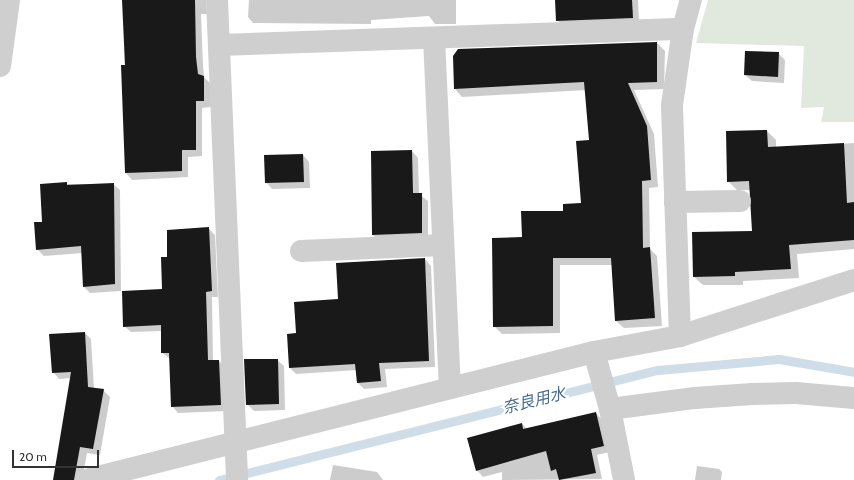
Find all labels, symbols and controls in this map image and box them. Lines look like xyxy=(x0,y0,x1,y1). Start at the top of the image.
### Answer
water label: 奈良用水 xyxy=(501,384,567,418)
scale bar xyxy=(14,442,101,468)
text: 20 m xyxy=(19,449,47,464)

